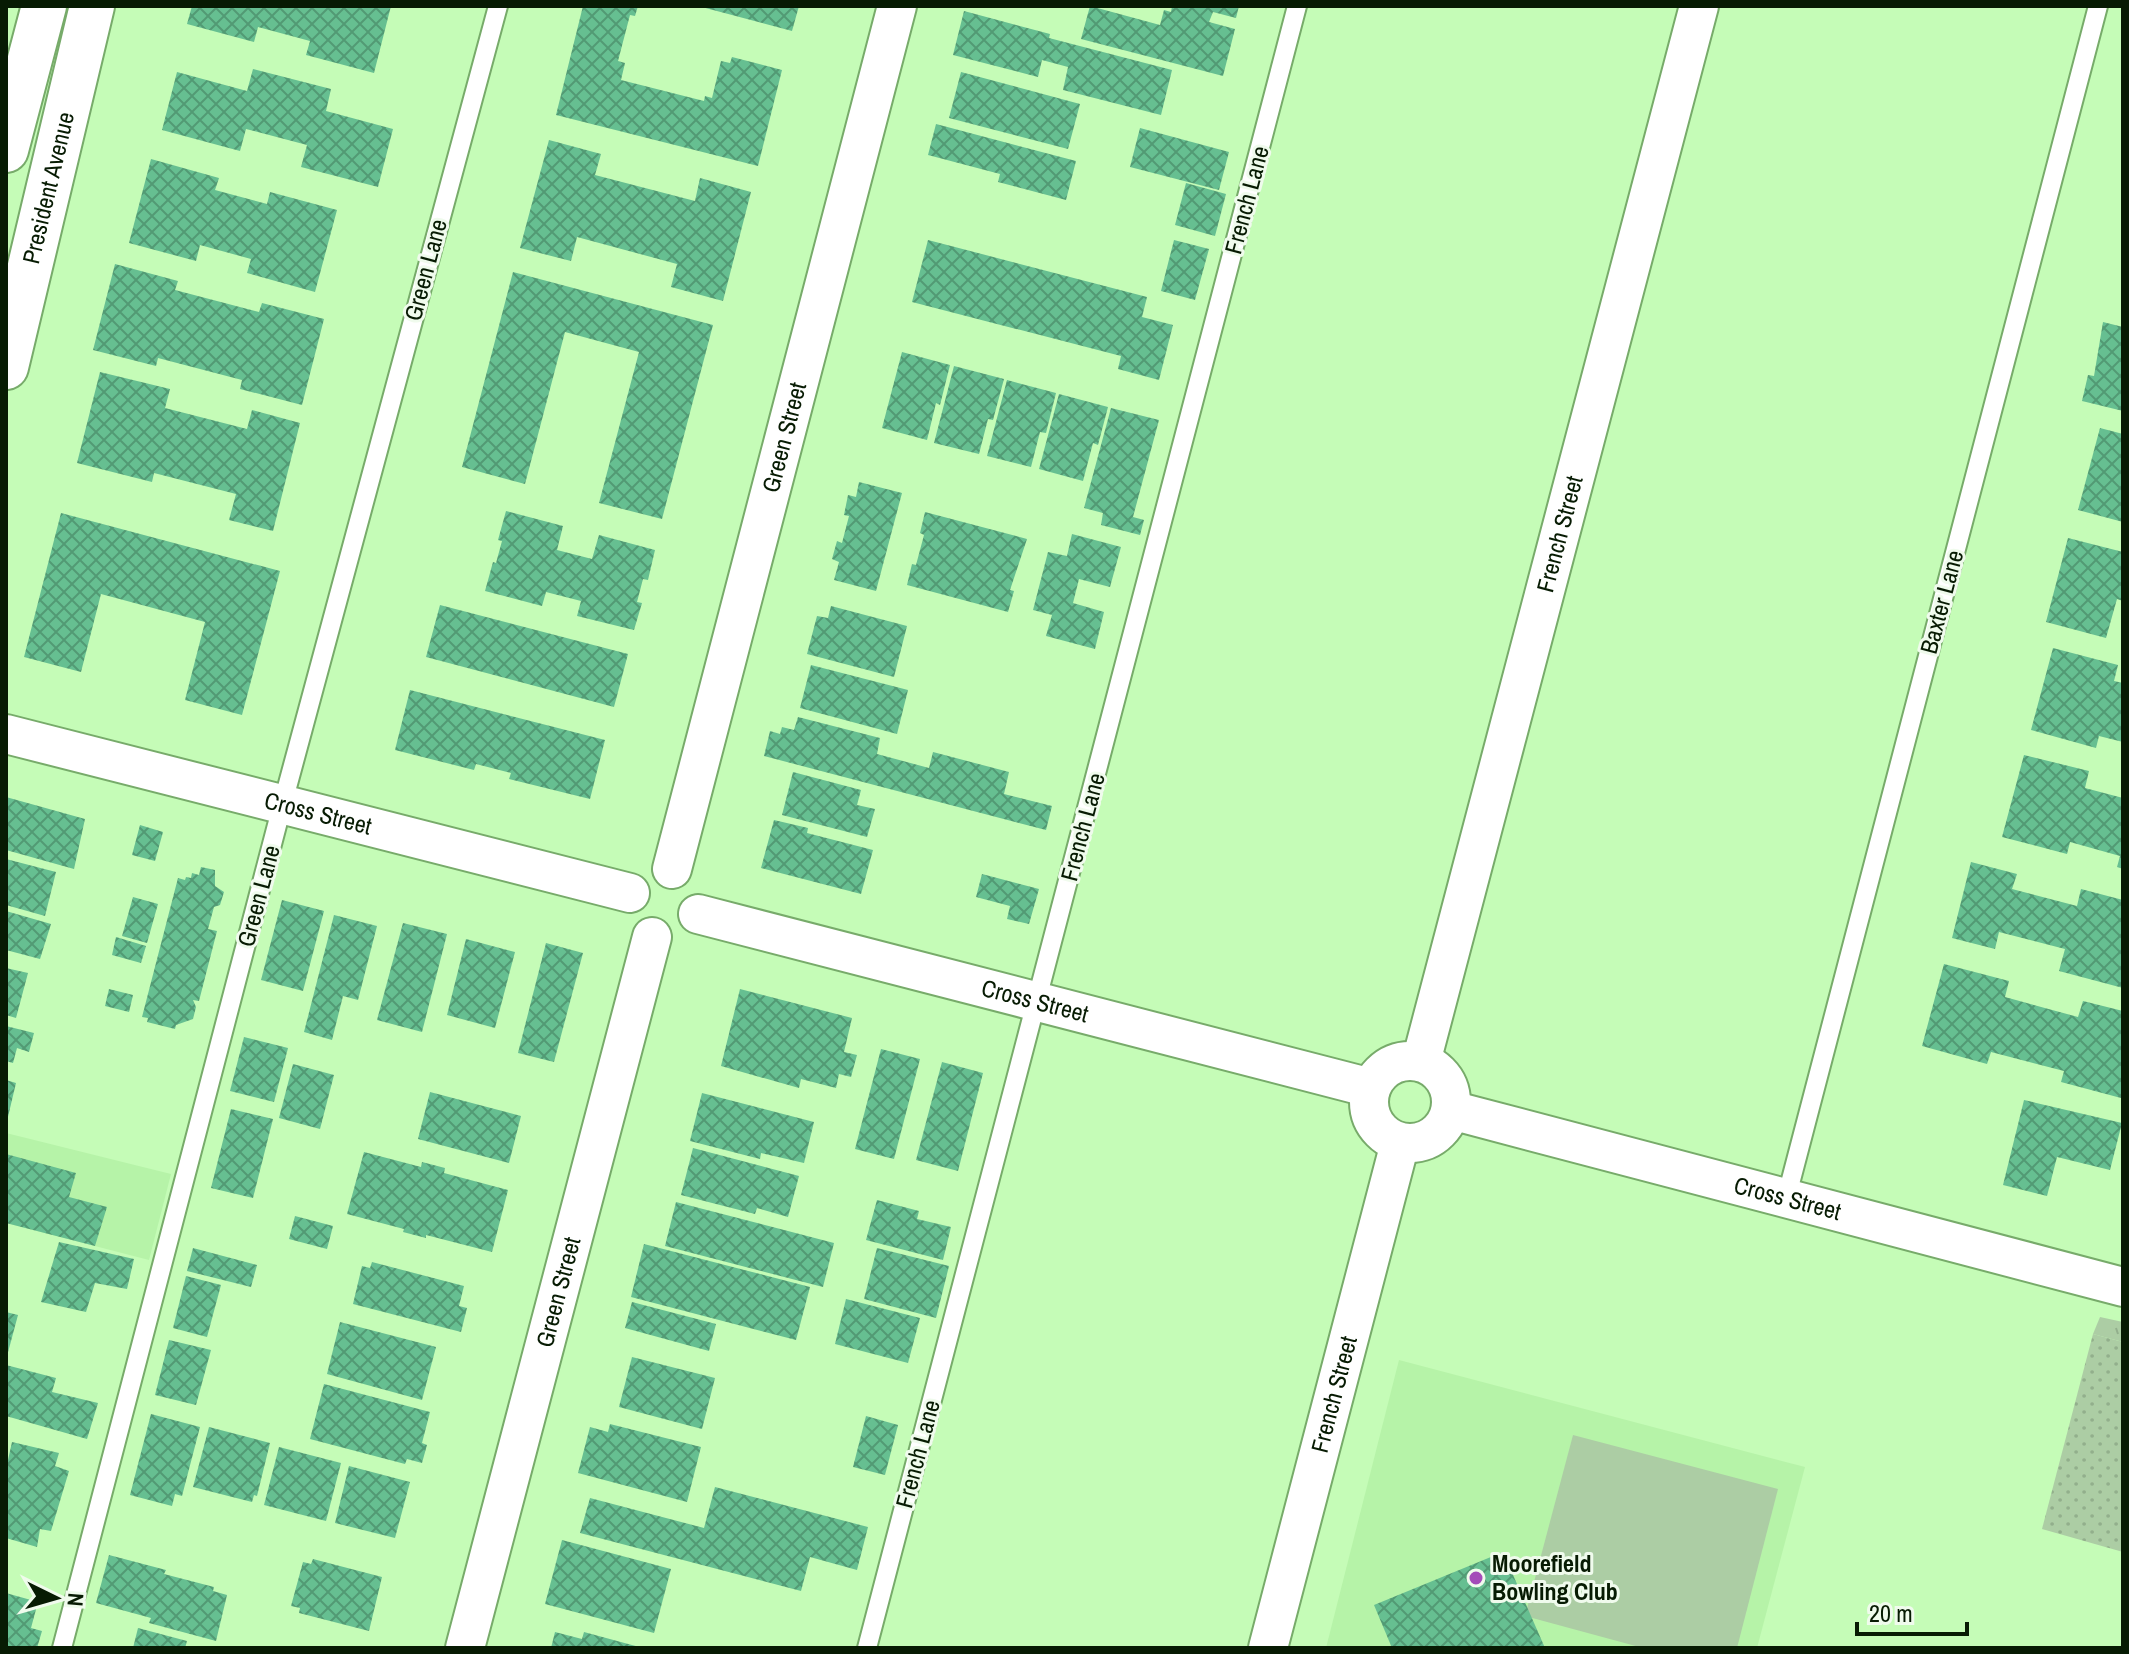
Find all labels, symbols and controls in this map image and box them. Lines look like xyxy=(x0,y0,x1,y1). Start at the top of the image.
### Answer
street label: President Avenue xyxy=(14,109,81,267)
street label: French Lane xyxy=(1216,142,1276,257)
street label: Green Lane xyxy=(396,215,454,324)
street label: Green Street xyxy=(754,378,813,496)
street label: French Street xyxy=(1528,471,1590,596)
street label: Baxter Lane xyxy=(1912,546,1970,657)
street label: French Lane xyxy=(1052,769,1112,884)
street label: Cross Street xyxy=(261,784,376,842)
street label: Green Lane xyxy=(229,841,287,950)
street label: Cross Street xyxy=(978,971,1093,1029)
street label: Cross Street xyxy=(1731,1168,1845,1227)
street label: Green Street xyxy=(528,1233,588,1350)
street label: French Street xyxy=(1303,1332,1364,1456)
street label: French Lane xyxy=(887,1396,947,1511)
place label: Moorefield Bowling Club xyxy=(1492,1547,1618,1607)
north arrow xyxy=(16,1558,96,1638)
marker: Moorefield Bowling Club xyxy=(1467,1569,1485,1587)
scale bar xyxy=(1857,1586,1967,1636)
text: N xyxy=(60,1592,91,1608)
text: 20 m xyxy=(1869,1597,1913,1629)

